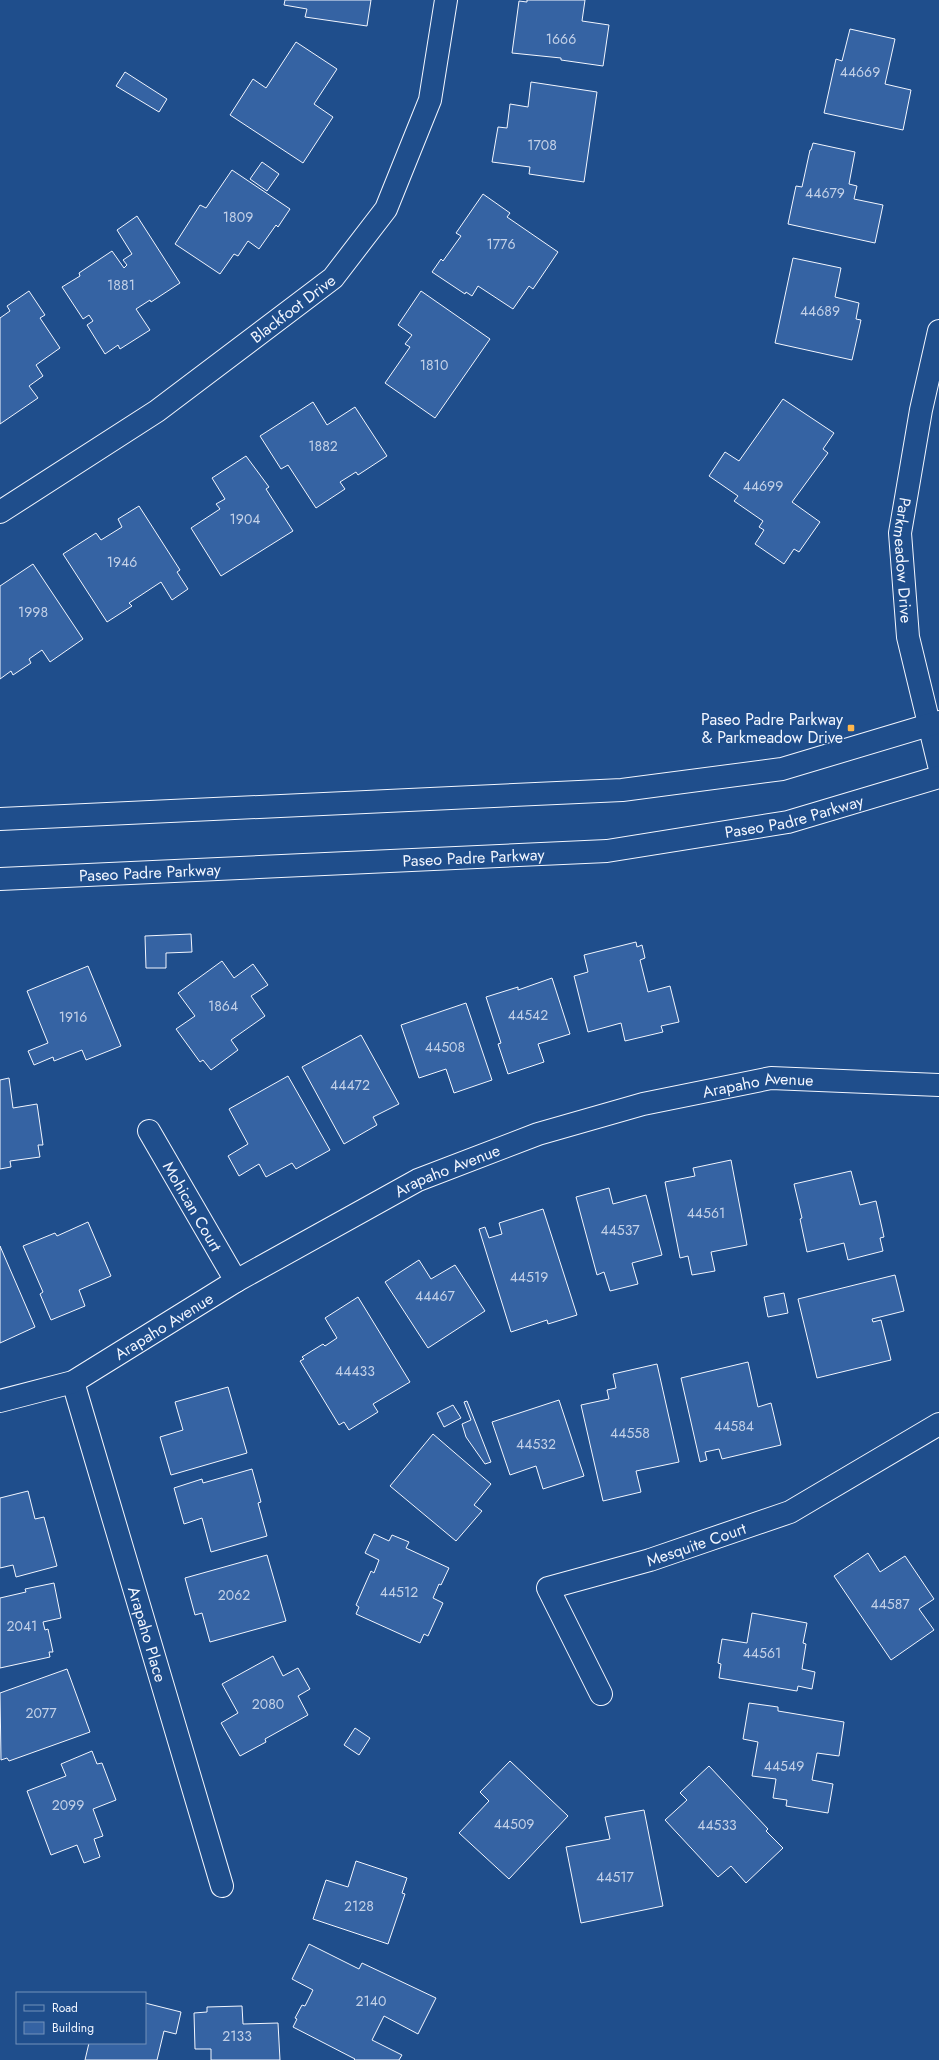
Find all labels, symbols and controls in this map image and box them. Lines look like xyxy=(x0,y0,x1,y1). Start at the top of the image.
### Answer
house number: 1666 xyxy=(546,29,576,49)
house number: 44669 xyxy=(840,62,880,82)
house number: 1708 xyxy=(527,135,557,155)
house number: 44679 xyxy=(805,183,845,203)
house number: 1809 xyxy=(223,207,253,227)
house number: 1776 xyxy=(486,234,516,254)
street label: Blackfoot Drive xyxy=(246,269,340,348)
house number: 1881 xyxy=(107,275,135,295)
house number: 44689 xyxy=(800,301,840,321)
house number: 1810 xyxy=(420,355,448,375)
house number: 1882 xyxy=(308,436,338,456)
house number: 44699 xyxy=(743,476,783,496)
street label: Parkmeadow Drive xyxy=(888,496,918,624)
house number: 1904 xyxy=(230,509,260,529)
house number: 1946 xyxy=(107,552,137,572)
house number: 1998 xyxy=(18,602,48,622)
place label: Paseo Padre Parkway & Parkmeadow Drive xyxy=(701,708,844,749)
marker: Paseo Padre Parkway & Parkmeadow Drive xyxy=(846,723,856,733)
street label: Paseo Padre Parkway xyxy=(723,788,867,843)
street label: Paseo Padre Parkway xyxy=(402,842,546,872)
street label: Paseo Padre Parkway xyxy=(78,857,222,887)
house number: 1864 xyxy=(208,996,238,1016)
house number: 44542 xyxy=(508,1005,548,1025)
house number: 1916 xyxy=(59,1007,87,1027)
house number: 44508 xyxy=(425,1037,465,1057)
street label: Arapaho Avenue xyxy=(700,1066,814,1103)
house number: 44472 xyxy=(330,1075,370,1095)
street label: Arapaho Avenue xyxy=(390,1138,503,1202)
street label: Mohican Court xyxy=(158,1157,228,1256)
house number: 44561 xyxy=(687,1203,725,1223)
house number: 44537 xyxy=(600,1220,640,1240)
house number: 44519 xyxy=(510,1267,548,1287)
street label: Arapaho Avenue xyxy=(110,1286,217,1365)
house number: 44467 xyxy=(415,1286,456,1306)
house number: 44433 xyxy=(335,1361,375,1381)
house number: 44584 xyxy=(714,1416,754,1436)
house number: 44558 xyxy=(610,1423,650,1443)
house number: 44532 xyxy=(516,1434,556,1454)
street label: Mesquite Court xyxy=(643,1516,749,1572)
house number: 44512 xyxy=(380,1582,418,1602)
street label: Arapaho Place xyxy=(123,1584,173,1685)
house number: 2062 xyxy=(218,1585,250,1605)
house number: 44587 xyxy=(870,1594,910,1614)
house number: 2041 xyxy=(7,1616,37,1636)
house number: 44561 xyxy=(743,1643,781,1663)
house number: 2080 xyxy=(252,1694,284,1714)
house number: 2077 xyxy=(25,1703,57,1723)
house number: 44549 xyxy=(764,1756,804,1776)
house number: 2099 xyxy=(52,1795,84,1815)
house number: 44509 xyxy=(494,1814,534,1834)
house number: 44533 xyxy=(697,1815,737,1835)
house number: 44517 xyxy=(596,1867,635,1887)
house number: 2128 xyxy=(344,1896,374,1916)
house number: 2140 xyxy=(356,1991,386,2011)
legend xyxy=(16,1992,146,2044)
text: Road xyxy=(52,1999,78,2017)
text: Building xyxy=(52,2019,94,2037)
house number: 2133 xyxy=(222,2026,252,2046)

